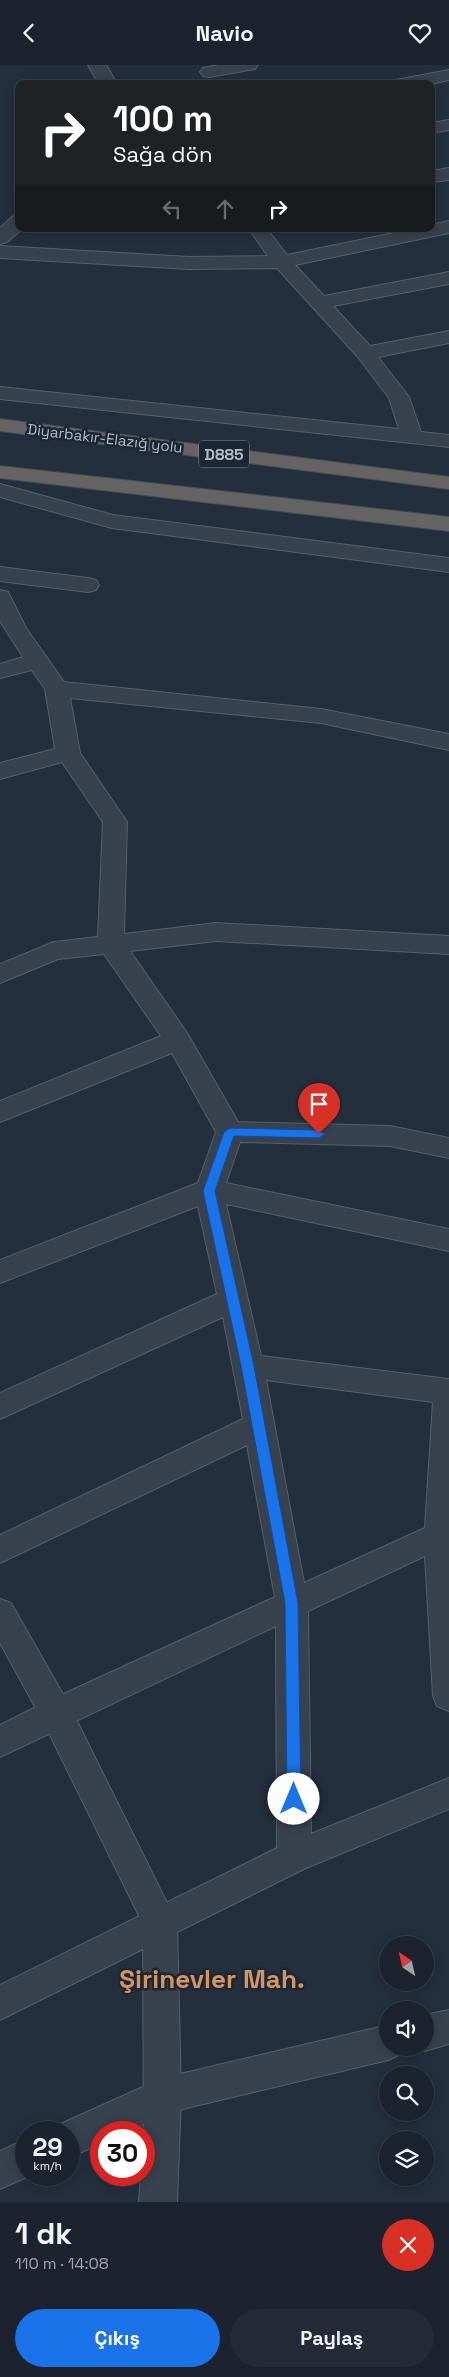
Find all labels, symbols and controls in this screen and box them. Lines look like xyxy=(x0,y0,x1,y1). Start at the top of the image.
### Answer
icon: back xyxy=(15,19,43,47)
text: Navio xyxy=(195,19,254,47)
icon: heart xyxy=(406,19,434,47)
text: 100 m xyxy=(113,97,213,141)
icon: right xyxy=(30,100,95,165)
text: Sağa dön xyxy=(113,140,213,168)
icon: left xyxy=(158,195,186,223)
icon: ahead xyxy=(211,195,239,223)
icon: right xyxy=(264,195,292,223)
street label: Diyarbakır-Elazığ yolu xyxy=(26,419,184,457)
road number: D885 xyxy=(199,441,249,467)
pin xyxy=(298,1083,340,1134)
icon: arrive xyxy=(305,1090,333,1118)
position arrow xyxy=(267,1772,319,1824)
north arrow xyxy=(379,1936,434,1991)
map controls xyxy=(379,1936,434,2186)
district label: Şirinevler Mah. xyxy=(119,1962,305,1996)
button: sound xyxy=(379,2001,434,2056)
button: search xyxy=(379,2066,434,2121)
speed limit sign: 30 xyxy=(90,2121,155,2186)
text: 29 xyxy=(32,2131,63,2163)
button: layers xyxy=(379,2131,434,2186)
text: km/h xyxy=(33,2158,62,2174)
text: 1 dk xyxy=(15,2214,72,2253)
button: close xyxy=(382,2219,434,2271)
text: 110 m · 14:08 xyxy=(15,2253,109,2274)
button: Çıkış xyxy=(15,2309,220,2367)
button: Paylaş xyxy=(230,2309,434,2367)

